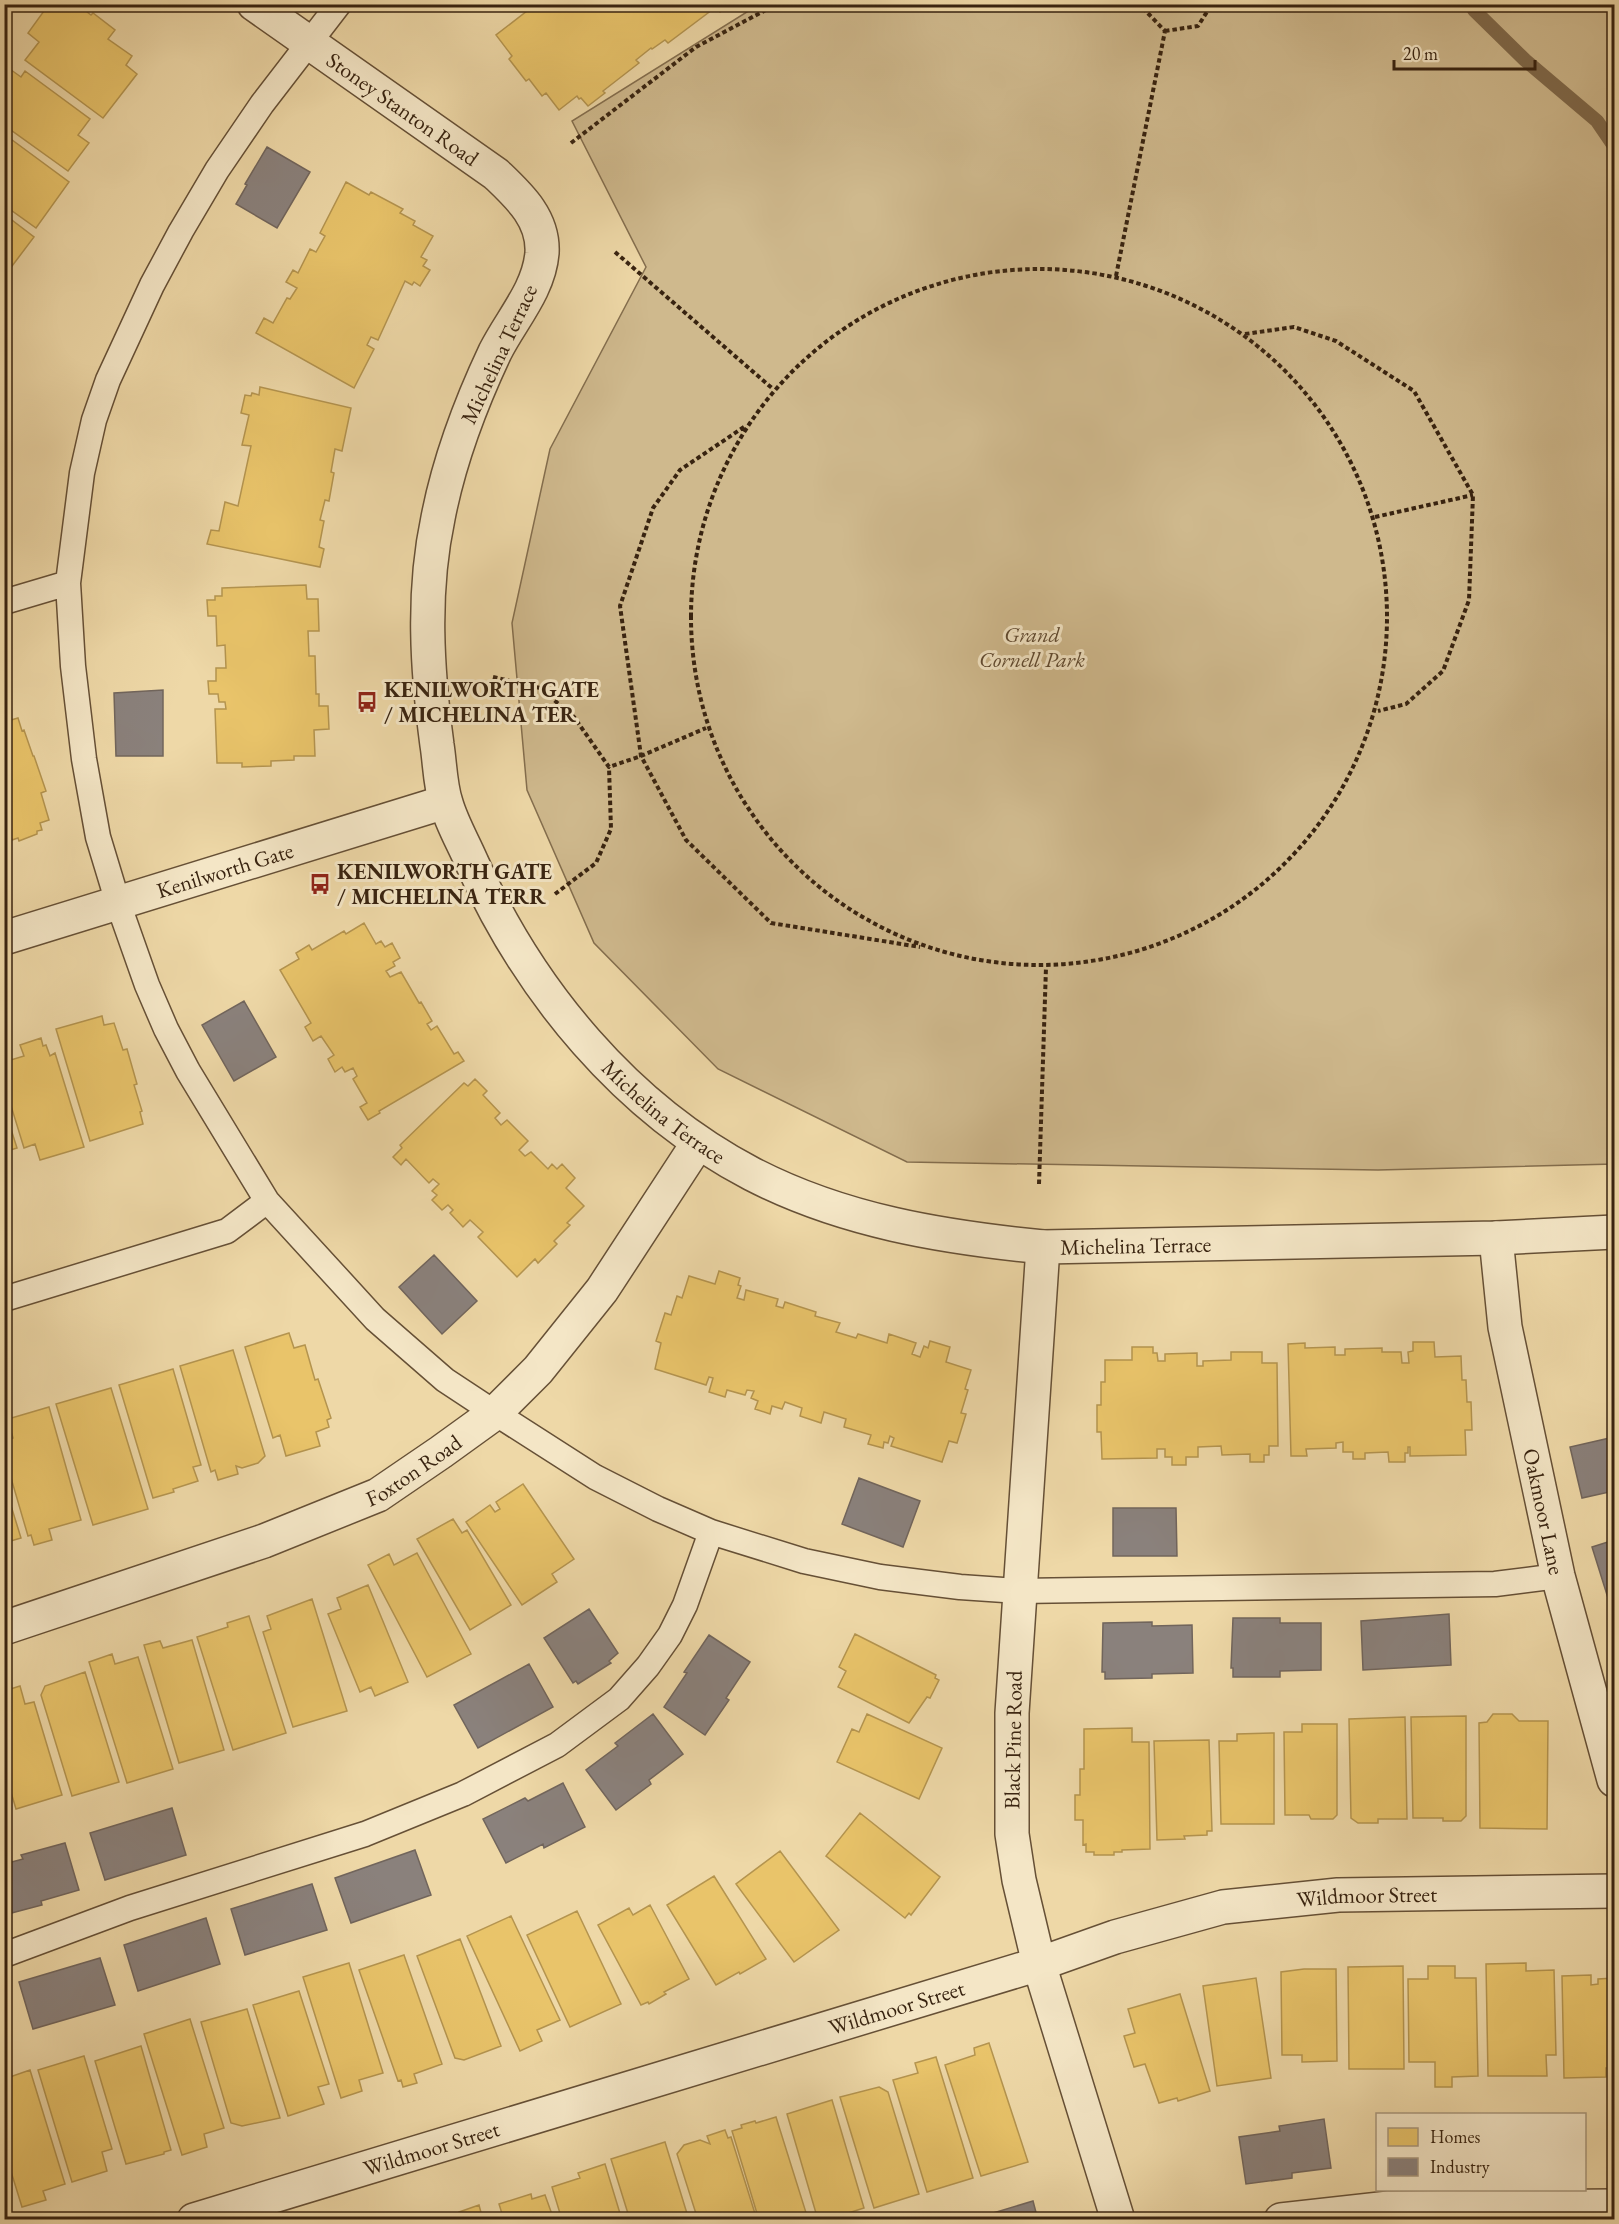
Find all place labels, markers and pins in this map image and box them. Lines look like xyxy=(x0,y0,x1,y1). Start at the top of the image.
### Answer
place label: KENILWORTH GATE / MICHELINA TER xyxy=(384,675,599,729)
bus stop icon: KENILWORTH GATE / MICHELINA TER xyxy=(355,690,379,714)
place label: KENILWORTH GATE / MICHELINA TERR xyxy=(337,857,552,911)
bus stop icon: KENILWORTH GATE / MICHELINA TERR xyxy=(308,872,332,896)

